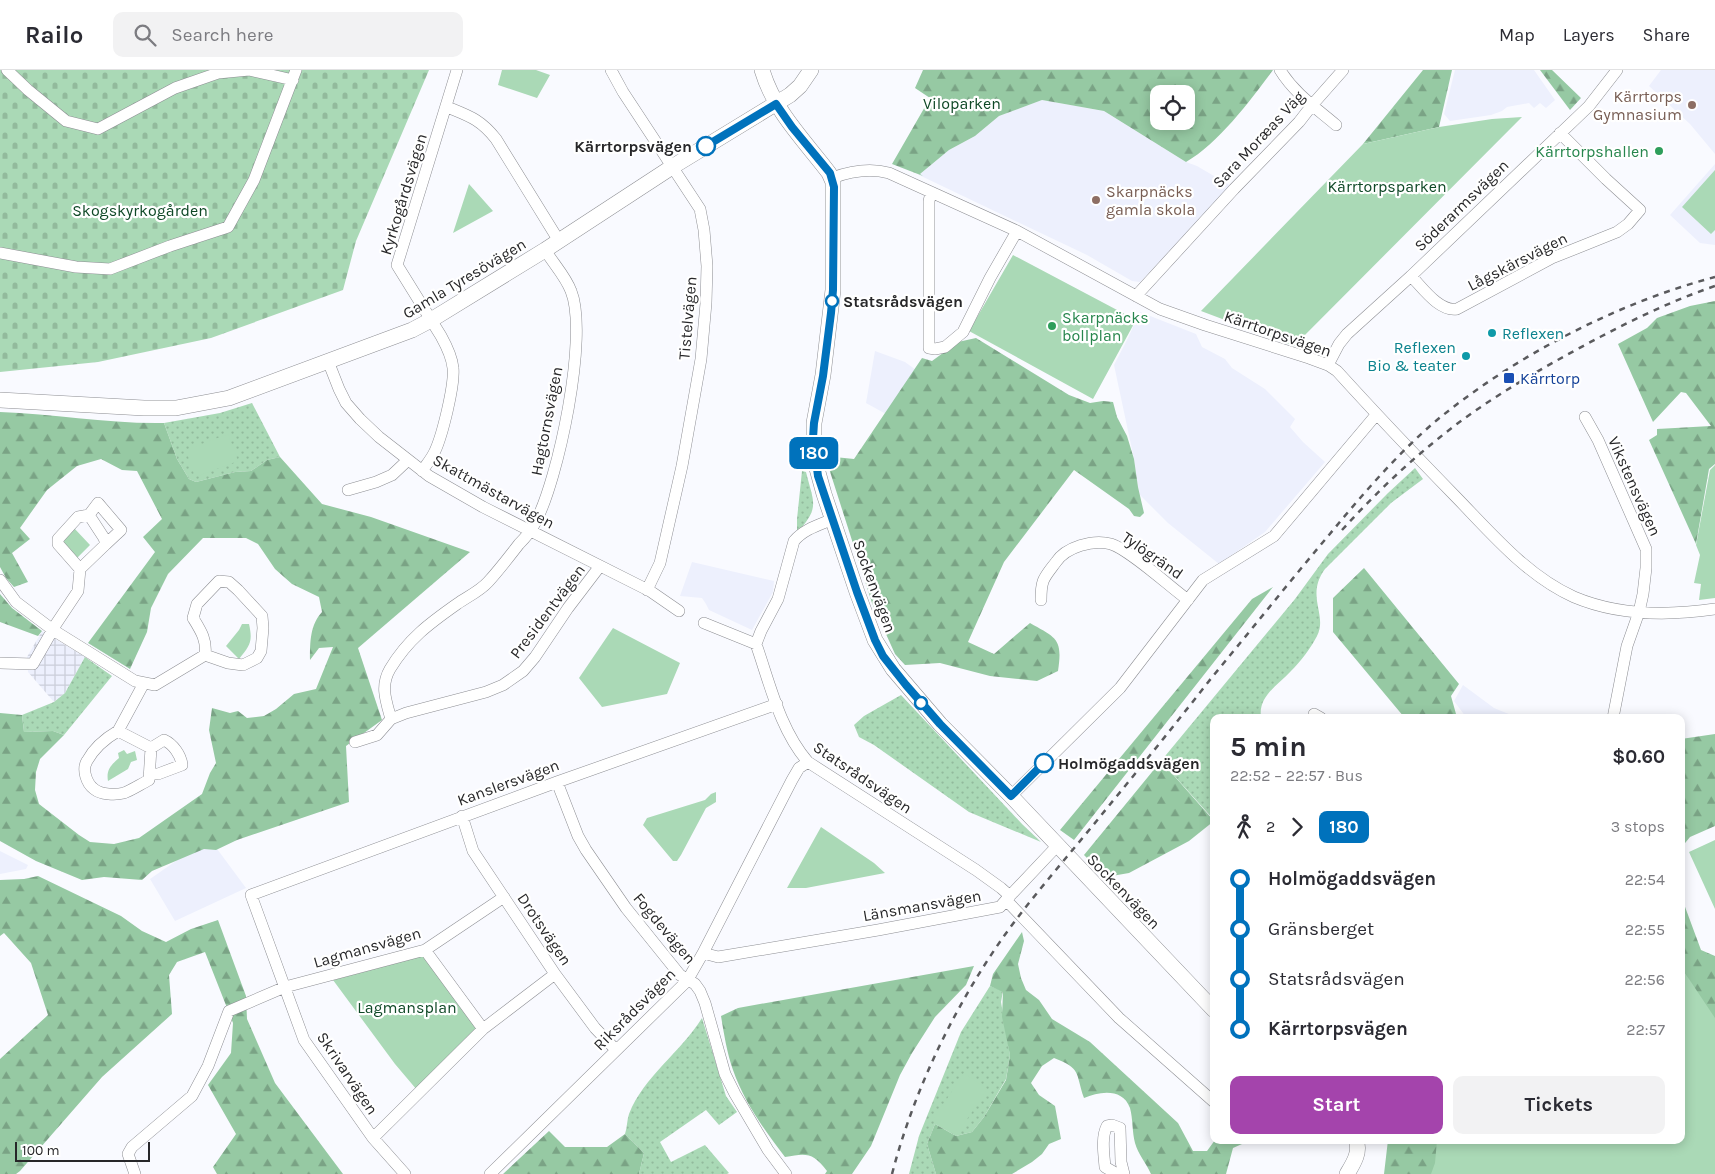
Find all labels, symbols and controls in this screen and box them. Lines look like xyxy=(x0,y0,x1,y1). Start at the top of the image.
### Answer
search box xyxy=(113,12,463,57)
text: Railo xyxy=(25,21,83,49)
icon: search xyxy=(131,21,159,49)
text: Search here xyxy=(171,24,273,46)
text: Map xyxy=(1499,24,1535,46)
text: Layers xyxy=(1563,24,1615,46)
text: Share xyxy=(1643,24,1690,46)
map controls xyxy=(1150,85,1195,130)
button: locate xyxy=(1150,85,1195,130)
street label: Sara Moræas Väg xyxy=(1208,87,1308,192)
place label: Kärrtorps Gymnasium xyxy=(1593,87,1682,124)
park label: Viloparken xyxy=(923,94,1001,113)
marker: Kärrtorps Gymnasium xyxy=(1686,99,1698,111)
street label: Kyrkogårdsvägen xyxy=(376,131,431,257)
marker: Kärrtorpsvägen xyxy=(696,136,716,156)
place label: Kärrtorpsvägen xyxy=(574,137,692,156)
place label: Kärrtorpshallen xyxy=(1535,142,1649,161)
marker: Kärrtorpshallen xyxy=(1653,145,1665,157)
street label: Söderarmsvägen xyxy=(1410,156,1512,255)
park label: Kärrtorpsparken xyxy=(1327,177,1447,196)
place label: Skarpnäcks gamla skola xyxy=(1106,182,1195,219)
marker: Skarpnäcks gamla skola xyxy=(1090,194,1102,206)
park label: Skogskyrkogården xyxy=(72,201,208,220)
street label: Lågskärsvägen xyxy=(1464,228,1570,295)
street label: Gamla Tyresövägen xyxy=(399,234,529,323)
street label: Tistelvägen xyxy=(674,276,701,361)
place label: Statsrådsvägen xyxy=(843,292,963,311)
marker: Statsrådsvägen xyxy=(825,294,839,308)
street label: Kärrtorpsvägen xyxy=(1222,306,1334,361)
place label: Skarpnäcks bollplan xyxy=(1062,308,1149,345)
marker: Skarpnäcks bollplan xyxy=(1046,320,1058,332)
place label: Reflexen xyxy=(1502,324,1564,343)
marker: Reflexen xyxy=(1486,327,1498,339)
place label: Reflexen Bio & teater xyxy=(1367,338,1456,375)
marker: Reflexen Bio & teater xyxy=(1460,350,1472,362)
street label: Hagtornsvägen xyxy=(527,365,566,477)
place label: Kärrtorp xyxy=(1520,369,1580,388)
marker: Kärrtorp xyxy=(1502,371,1516,385)
street label: Vikstensvägen xyxy=(1604,433,1665,539)
line badge: 180 xyxy=(785,437,843,469)
text: 180 xyxy=(799,442,829,464)
street label: Skattmästarvägen xyxy=(430,450,558,533)
street label: Tylögränd xyxy=(1119,527,1187,583)
street label: Sockenvägen xyxy=(849,537,900,635)
street label: Presidentvägen xyxy=(506,560,589,662)
unlabelled marker xyxy=(914,696,928,710)
text: 5 min xyxy=(1230,730,1307,763)
street label: Statsrådsvägen xyxy=(810,737,916,817)
text: $0.60 xyxy=(1612,746,1665,768)
marker: Holmögaddsvägen xyxy=(1034,753,1054,773)
place label: Holmögaddsvägen xyxy=(1058,754,1200,773)
street label: Kanslersvägen xyxy=(455,755,562,810)
text: 22:52 – 22:57 · Bus xyxy=(1230,766,1363,785)
icon: walk xyxy=(1230,813,1258,841)
icon: forward xyxy=(1283,813,1311,841)
text: 180 xyxy=(1329,816,1359,838)
text: 2 xyxy=(1266,817,1275,836)
text: 3 stops xyxy=(1611,817,1665,836)
street label: Sockenvägen xyxy=(1083,850,1164,933)
text: Holmögaddsvägen xyxy=(1268,868,1436,890)
text: 22:54 xyxy=(1625,870,1665,889)
street label: Länsmansvägen xyxy=(861,886,983,925)
street label: Drotsvägen xyxy=(513,889,576,969)
street label: Fogdevägen xyxy=(629,889,700,968)
text: Gränsberget xyxy=(1268,918,1374,940)
text: 22:55 xyxy=(1625,920,1665,939)
street label: Lagmansvägen xyxy=(311,923,423,972)
street label: Riksrådsvägen xyxy=(589,964,679,1054)
text: Statsrådsvägen xyxy=(1268,968,1405,990)
text: 22:56 xyxy=(1625,970,1665,989)
park label: Lagmansplan xyxy=(357,998,457,1017)
text: Kärrtorpsvägen xyxy=(1268,1018,1408,1040)
text: 22:57 xyxy=(1626,1020,1665,1039)
street label: Skrivarvägen xyxy=(313,1028,382,1118)
button: Start xyxy=(1230,1076,1443,1134)
button: Tickets xyxy=(1453,1076,1665,1134)
scale bar xyxy=(15,1139,150,1162)
text: 100 m xyxy=(22,1142,60,1159)

